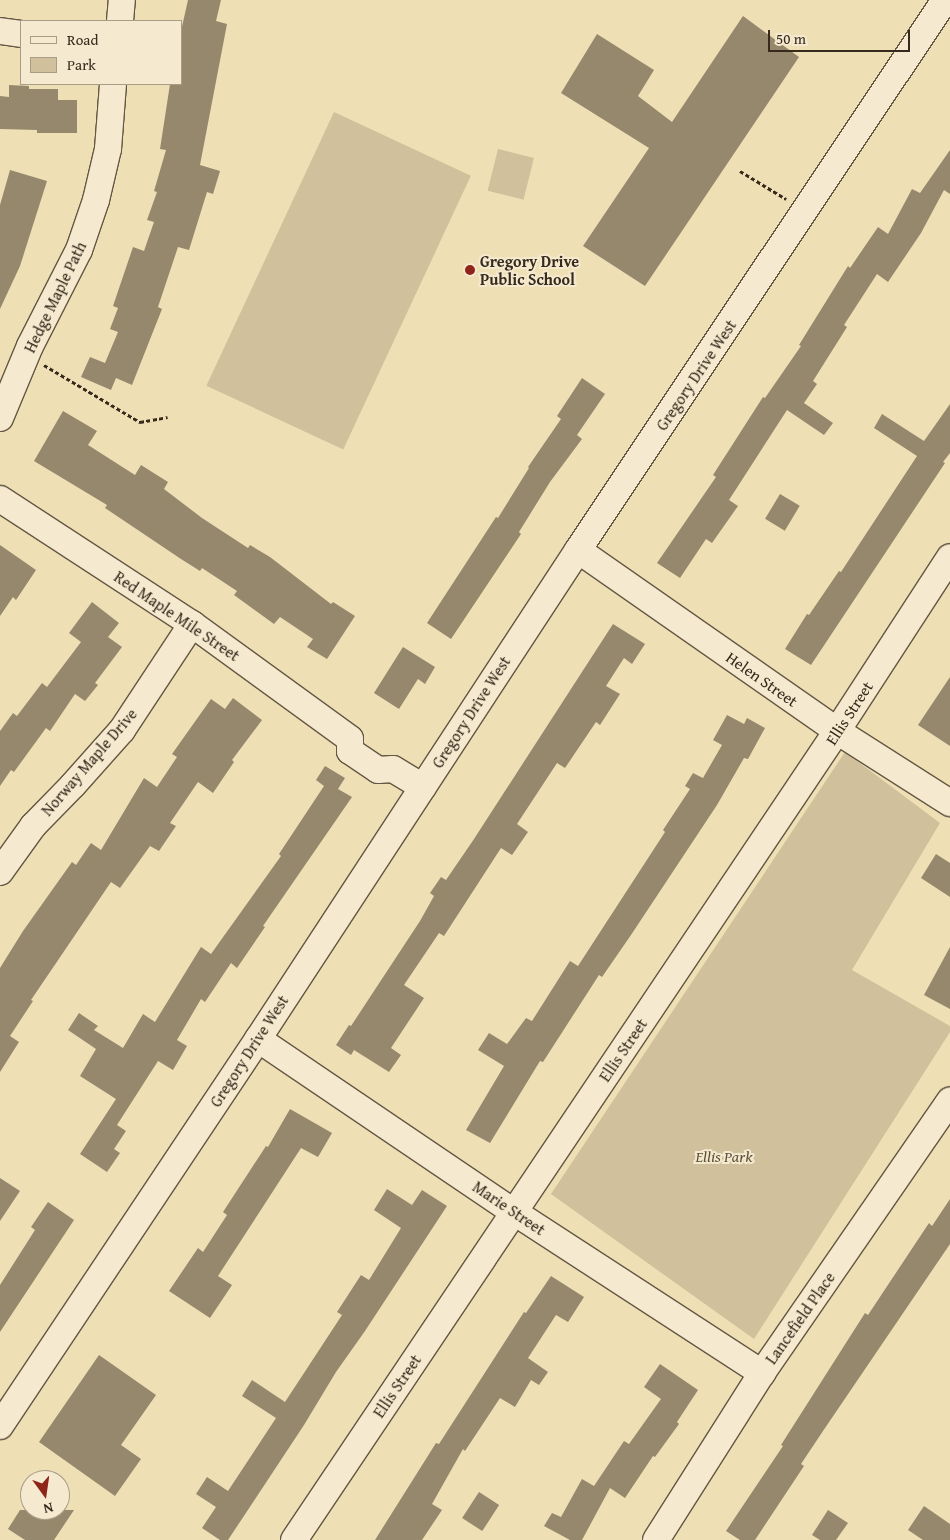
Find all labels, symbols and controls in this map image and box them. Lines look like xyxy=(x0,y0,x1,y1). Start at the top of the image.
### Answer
legend xyxy=(20,20,182,85)
scale bar xyxy=(770,20,912,52)
text: 50 m xyxy=(776,28,806,49)
text: Road xyxy=(67,29,98,50)
text: Park xyxy=(67,54,96,75)
street label: Hedge Maple Path xyxy=(20,238,90,356)
place label: Gregory Drive Public School xyxy=(480,251,579,289)
marker: Gregory Drive Public School xyxy=(464,264,476,276)
street label: Gregory Drive West xyxy=(652,316,740,434)
street label: Red Maple Mile Street xyxy=(111,567,243,665)
street label: Helen Street xyxy=(722,647,802,711)
street label: Gregory Drive West xyxy=(428,653,514,771)
street label: Ellis Street xyxy=(821,678,877,748)
street label: Norway Maple Drive xyxy=(37,704,141,820)
street label: Gregory Drive West xyxy=(206,992,292,1110)
street label: Ellis Street xyxy=(595,1015,651,1085)
park label: Ellis Park xyxy=(696,1146,752,1166)
street label: Marie Street xyxy=(469,1177,549,1239)
street label: Lancefield Place xyxy=(761,1268,839,1368)
street label: Ellis Street xyxy=(369,1351,425,1421)
north arrow xyxy=(20,1470,70,1520)
text: N xyxy=(41,1498,55,1519)

